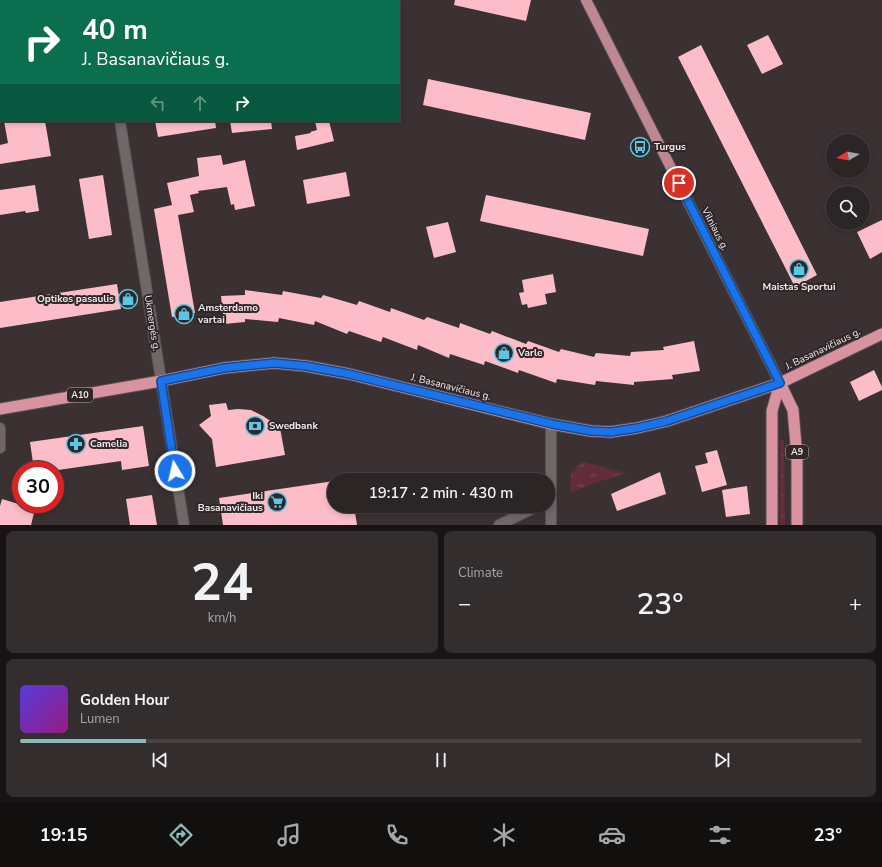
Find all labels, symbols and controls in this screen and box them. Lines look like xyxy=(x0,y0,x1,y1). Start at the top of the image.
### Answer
text: 40 m xyxy=(82,11,148,49)
icon: right xyxy=(16,16,68,68)
text: J. Basanavičiaus g. xyxy=(82,47,229,71)
icon: left xyxy=(147,92,169,114)
icon: ahead xyxy=(189,92,211,114)
icon: right xyxy=(231,92,253,114)
north arrow xyxy=(826,134,870,178)
map controls xyxy=(826,134,870,230)
bus stop icon: Turgus xyxy=(629,136,651,158)
place label: Turgus xyxy=(654,140,686,154)
pin xyxy=(662,166,696,200)
icon: arrive xyxy=(668,172,690,194)
button: search xyxy=(826,186,870,230)
street label: Vilniaus g. xyxy=(698,204,732,253)
shop icon: Maistas Sportui xyxy=(788,258,810,280)
place label: Maistas Sportui xyxy=(763,280,835,294)
shop icon: Optikos pasaulis xyxy=(117,288,139,310)
place label: Optikos pasaulis xyxy=(37,292,114,306)
street label: Ukmergės g. xyxy=(141,294,163,352)
place label: Amsterdamo vartai xyxy=(197,301,258,327)
shop icon: Amsterdamo vartai xyxy=(173,303,195,325)
street label: J. Basanavičiaus g. xyxy=(782,325,863,374)
shop icon: Varle xyxy=(493,342,515,364)
place label: Varle xyxy=(517,346,543,360)
street label: J. Basanavičiaus g. xyxy=(409,370,492,404)
road number: A10 xyxy=(67,388,93,402)
bank icon: Swedbank xyxy=(244,415,266,437)
place label: Swedbank xyxy=(269,419,318,433)
pharmacy icon: Camelia xyxy=(65,433,87,455)
place label: Camelia xyxy=(90,437,127,451)
road number: A9 xyxy=(786,445,808,459)
position arrow xyxy=(154,450,196,492)
speed limit sign: 30 xyxy=(12,461,64,513)
text: 19:17 · 2 min · 430 m xyxy=(369,483,513,503)
place label: Iki Basanavičiaus xyxy=(198,489,263,515)
supermarket icon: Iki Basanavičiaus xyxy=(266,491,288,513)
text: 24 xyxy=(191,547,253,618)
text: Climate xyxy=(458,564,503,582)
text: 23° xyxy=(636,584,684,625)
text: − xyxy=(458,589,471,619)
text: + xyxy=(849,589,862,619)
text: km/h xyxy=(208,609,236,627)
text: Golden Hour xyxy=(80,690,169,710)
text: Lumen xyxy=(80,710,120,728)
icon: previous xyxy=(149,749,171,771)
icon: pause xyxy=(430,749,452,771)
icon: next xyxy=(711,749,733,771)
icon: directions xyxy=(167,821,195,849)
icon: music xyxy=(275,821,303,849)
icon: phone xyxy=(383,821,411,849)
icon: climate xyxy=(490,821,518,849)
icon: car xyxy=(598,821,626,849)
icon: filters xyxy=(706,821,734,849)
text: 19:15 xyxy=(40,823,88,847)
text: 23° xyxy=(814,823,842,847)

